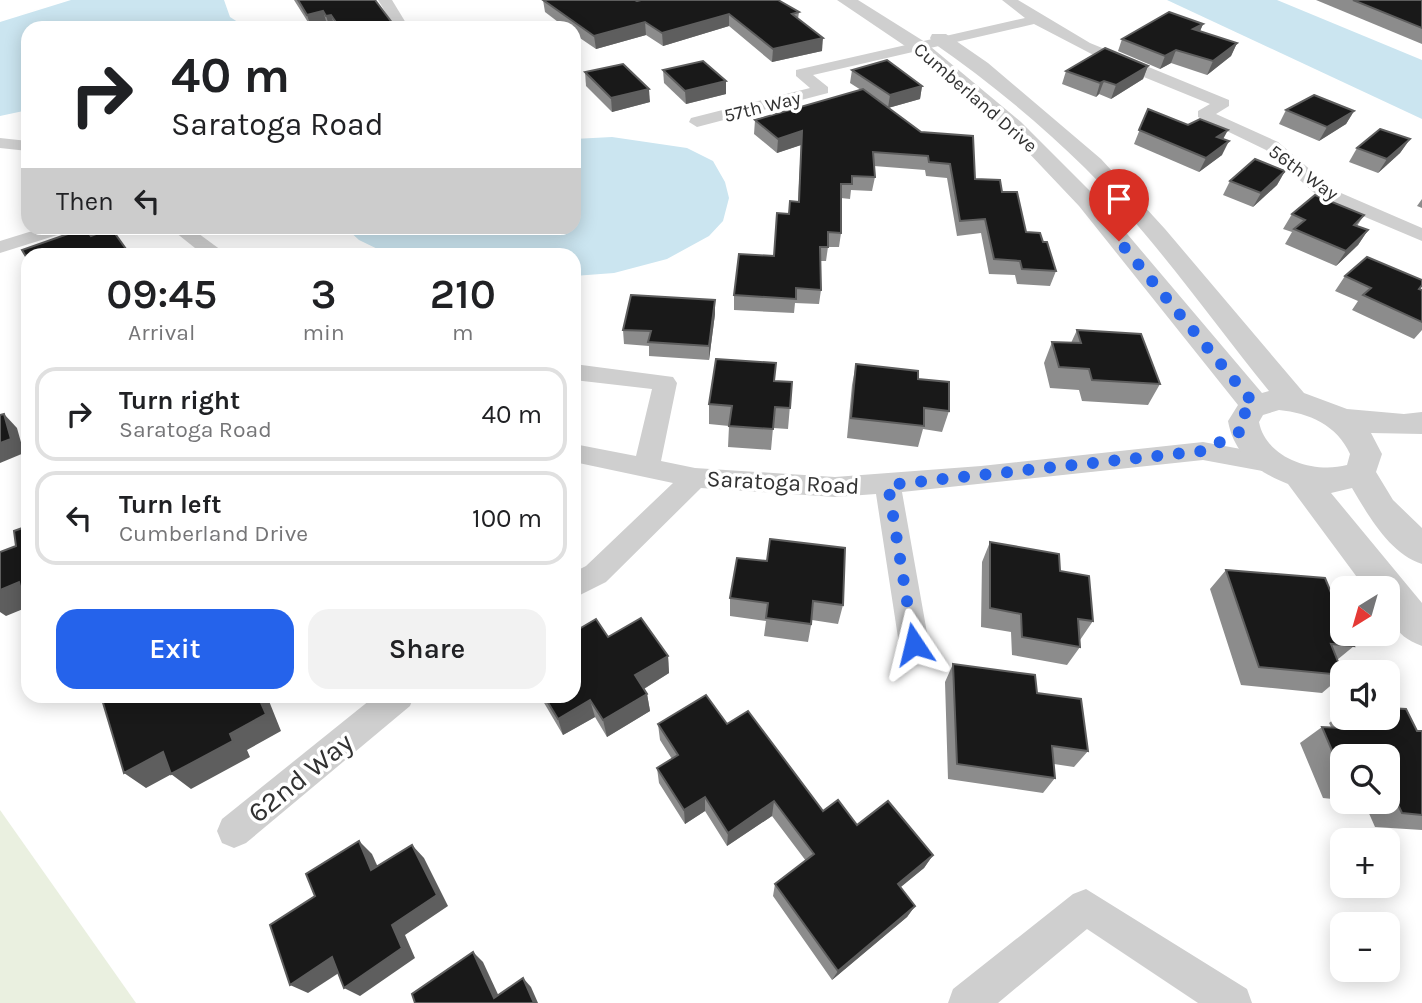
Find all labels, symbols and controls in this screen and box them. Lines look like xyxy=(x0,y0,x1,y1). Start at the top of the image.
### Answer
street label: Cumberland Drive xyxy=(909,38,1042,157)
text: 40 m xyxy=(171,47,290,104)
icon: right xyxy=(56,49,147,140)
street label: 57th Way xyxy=(722,87,803,127)
text: Saratoga Road xyxy=(171,106,384,143)
street label: 56th Way xyxy=(1264,140,1343,205)
pin xyxy=(1089,169,1149,241)
icon: arrive xyxy=(1100,180,1138,218)
icon: left xyxy=(128,182,166,220)
text: Then xyxy=(56,186,114,217)
text: 09:45 xyxy=(106,269,217,319)
text: 3 xyxy=(311,269,336,319)
text: 210 xyxy=(430,269,496,319)
text: Arrival xyxy=(128,319,195,346)
text: min xyxy=(302,319,345,346)
text: m xyxy=(452,319,474,346)
text: Turn right xyxy=(119,385,240,416)
icon: right xyxy=(60,395,98,433)
text: 40 m xyxy=(482,399,542,430)
text: Saratoga Road xyxy=(119,416,272,443)
street label: Saratoga Road xyxy=(706,465,860,500)
text: Turn left xyxy=(119,489,221,520)
icon: left xyxy=(60,499,98,537)
text: 100 m xyxy=(472,503,542,534)
text: Cumberland Drive xyxy=(119,520,308,547)
north arrow xyxy=(1330,576,1400,646)
map controls xyxy=(1330,576,1400,982)
position arrow xyxy=(877,607,951,681)
button: Exit xyxy=(56,609,294,689)
button: Share xyxy=(308,609,546,689)
button: sound xyxy=(1330,660,1400,730)
street label: 62nd Way xyxy=(241,725,359,830)
button: search xyxy=(1330,744,1400,814)
button: + xyxy=(1330,828,1400,898)
button: − xyxy=(1330,912,1400,982)

